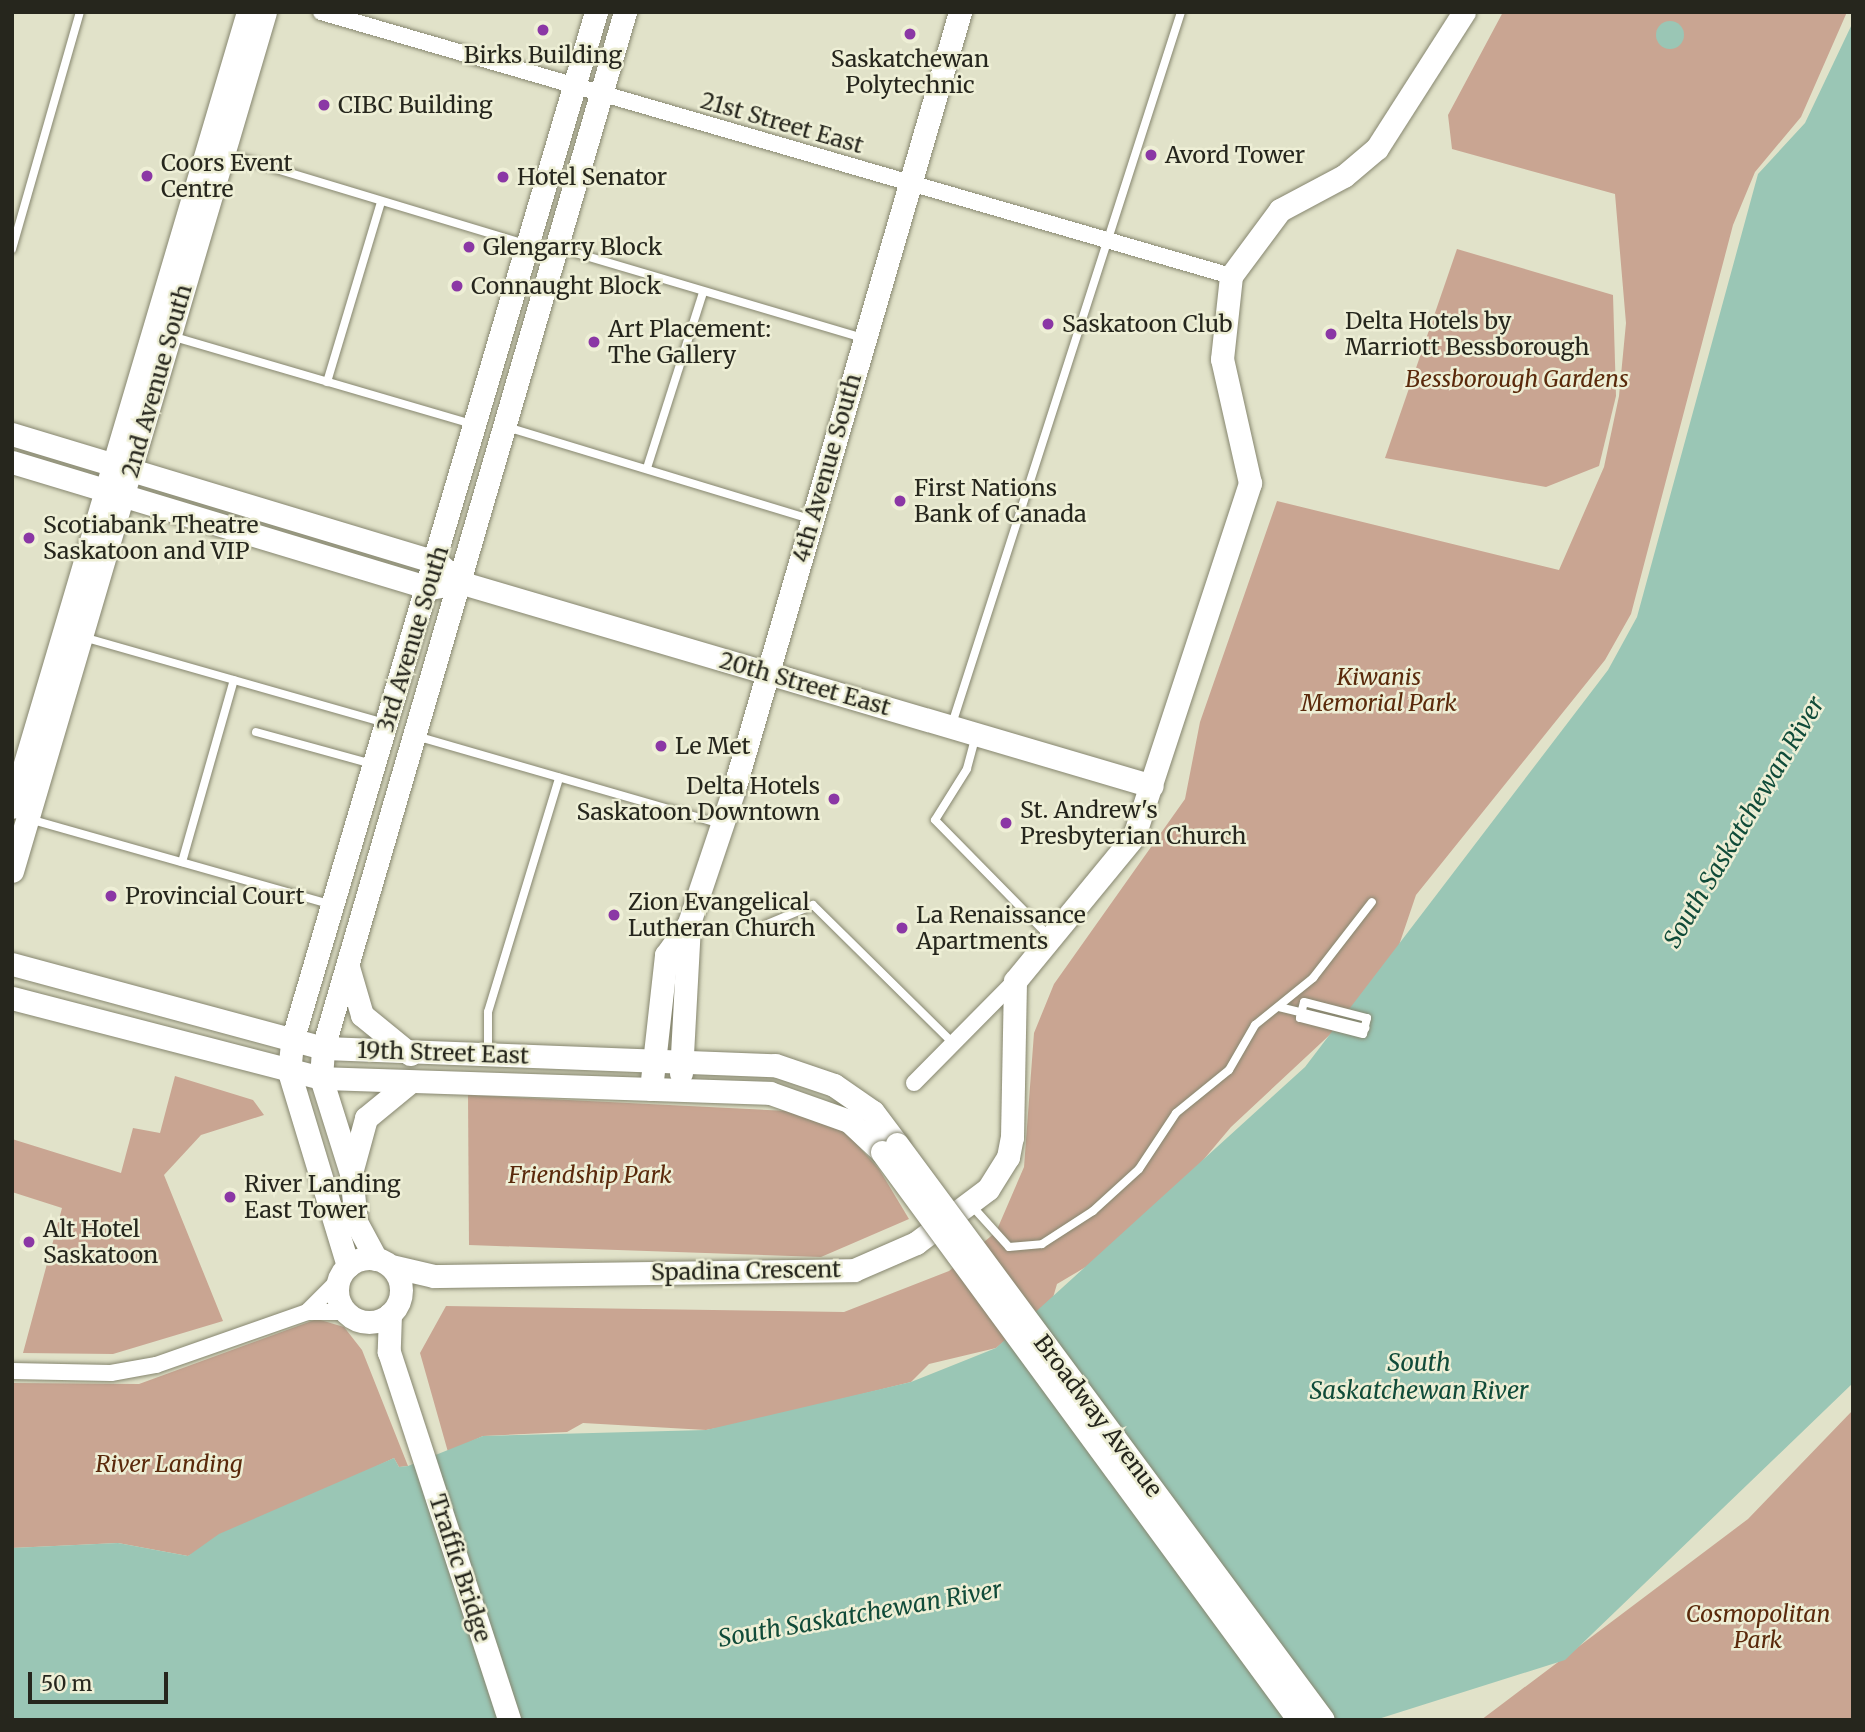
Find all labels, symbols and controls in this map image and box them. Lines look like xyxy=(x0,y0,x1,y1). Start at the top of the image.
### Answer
marker: Birks Building xyxy=(535,22,551,38)
marker: Saskatchewan Polytechnic xyxy=(902,26,918,42)
place label: Birks Building xyxy=(464,41,622,69)
place label: Saskatchewan Polytechnic xyxy=(831,45,989,99)
street label: 21st Street East xyxy=(697,87,867,159)
place label: CIBC Building xyxy=(338,91,493,119)
marker: CIBC Building xyxy=(316,97,332,113)
place label: Avord Tower xyxy=(1165,141,1305,169)
marker: Avord Tower xyxy=(1143,147,1159,163)
place label: Coors Event Centre xyxy=(161,149,293,203)
place label: Hotel Senator xyxy=(517,163,667,191)
marker: Coors Event Centre xyxy=(139,168,155,184)
marker: Hotel Senator xyxy=(495,169,511,185)
place label: Glengarry Block xyxy=(483,233,662,261)
marker: Glengarry Block xyxy=(461,239,477,255)
place label: Connaught Block xyxy=(471,272,661,300)
marker: Connaught Block xyxy=(449,278,465,294)
street label: 2nd Avenue South xyxy=(116,281,198,481)
place label: Delta Hotels by Marriott Bessborough xyxy=(1345,307,1589,361)
place label: Saskatoon Club xyxy=(1062,310,1233,338)
place label: Art Placement: The Gallery xyxy=(608,315,771,369)
marker: Saskatoon Club xyxy=(1040,316,1056,332)
marker: Delta Hotels by Marriott Bessborough xyxy=(1323,326,1339,342)
marker: Art Placement: The Gallery xyxy=(586,334,602,350)
park label: Bessborough Gardens xyxy=(1405,365,1629,393)
street label: 4th Avenue South xyxy=(787,370,867,566)
place label: First Nations Bank of Canada xyxy=(914,474,1087,528)
marker: First Nations Bank of Canada xyxy=(892,493,908,509)
place label: Scotiabank Theatre Saskatoon and VIP xyxy=(43,511,258,565)
marker: Scotiabank Theatre Saskatoon and VIP xyxy=(21,530,37,546)
street label: 3rd Avenue South xyxy=(372,543,454,735)
street label: 20th Street East xyxy=(716,646,894,722)
park label: Kiwanis Memorial Park xyxy=(1301,663,1457,717)
water label: South Saskatchewan River xyxy=(1658,691,1830,953)
place label: Le Met xyxy=(675,732,751,760)
marker: Le Met xyxy=(653,738,669,754)
place label: Delta Hotels Saskatoon Downtown xyxy=(576,772,820,826)
marker: Delta Hotels Saskatoon Downtown xyxy=(826,791,842,807)
place label: St. Andrew's Presbyterian Church xyxy=(1020,796,1246,850)
marker: St. Andrew's Presbyterian Church xyxy=(998,815,1014,831)
place label: Provincial Court xyxy=(125,882,304,910)
marker: Provincial Court xyxy=(103,888,119,904)
place label: Zion Evangelical Lutheran Church xyxy=(628,888,815,942)
place label: La Renaissance Apartments xyxy=(916,901,1086,955)
marker: Zion Evangelical Lutheran Church xyxy=(606,907,622,923)
marker: La Renaissance Apartments xyxy=(894,920,910,936)
street label: 19th Street East xyxy=(357,1036,529,1070)
park label: Friendship Park xyxy=(508,1161,672,1189)
place label: River Landing East Tower xyxy=(244,1170,401,1224)
marker: River Landing East Tower xyxy=(222,1189,238,1205)
place label: Alt Hotel Saskatoon xyxy=(43,1215,158,1269)
marker: Alt Hotel Saskatoon xyxy=(21,1234,37,1250)
street label: Spadina Crescent xyxy=(651,1256,841,1286)
street label: Broadway Avenue xyxy=(1028,1329,1168,1503)
water label: South Saskatchewan River xyxy=(1309,1349,1529,1405)
park label: River Landing xyxy=(96,1450,242,1478)
street label: Traffic Bridge xyxy=(423,1491,497,1645)
water label: South Saskatchewan River xyxy=(716,1575,1004,1653)
park label: Cosmopolitan Park xyxy=(1686,1600,1830,1654)
scale bar xyxy=(32,1658,172,1702)
text: 50 m xyxy=(41,1670,92,1697)

